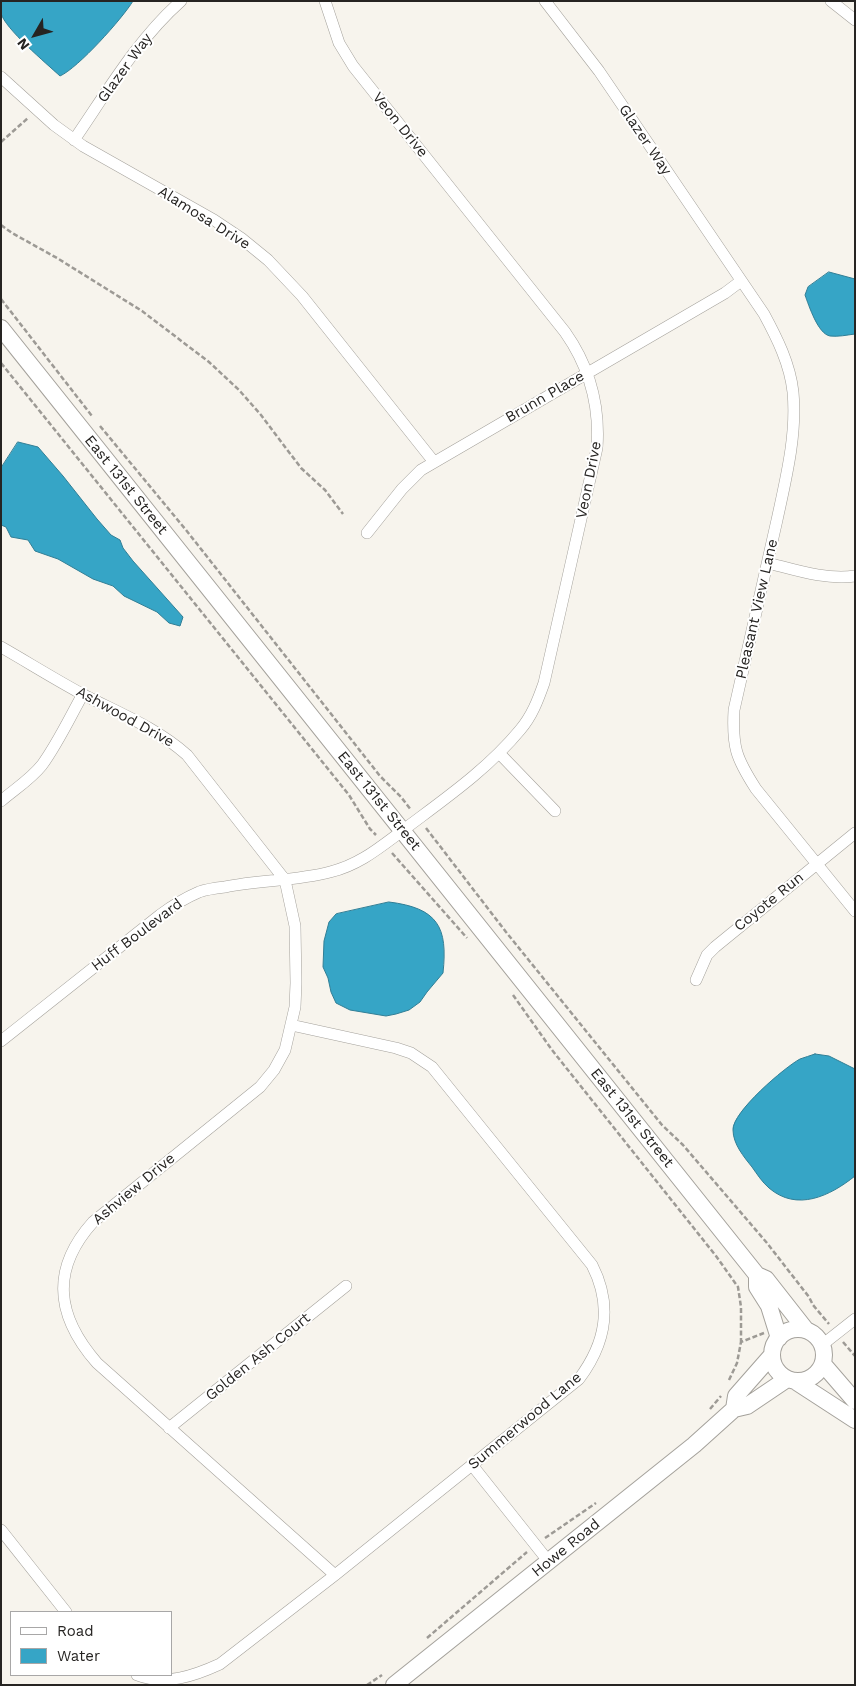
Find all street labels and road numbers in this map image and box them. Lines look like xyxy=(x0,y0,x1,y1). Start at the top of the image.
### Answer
street label: Glazer Way xyxy=(94,30,156,106)
street label: Veon Drive xyxy=(368,89,432,161)
street label: Glazer Way xyxy=(615,101,675,179)
street label: Alamosa Drive xyxy=(155,183,253,253)
street label: Brunn Place xyxy=(502,367,588,427)
street label: East 131st Street xyxy=(81,432,171,538)
street label: Veon Drive xyxy=(573,440,605,520)
street label: Pleasant View Lane xyxy=(732,537,782,681)
street label: Ashwood Drive xyxy=(73,683,177,751)
street label: East 131st Street xyxy=(334,748,424,854)
street label: Coyote Run xyxy=(731,869,807,935)
street label: Huff Boulevard xyxy=(88,895,186,975)
street label: East 131st Street xyxy=(587,1065,677,1171)
street label: Ashview Drive xyxy=(89,1149,179,1229)
street label: Golden Ash Court xyxy=(202,1309,314,1405)
street label: Summerwood Lane xyxy=(465,1368,585,1474)
street label: Howe Road xyxy=(528,1515,604,1581)

